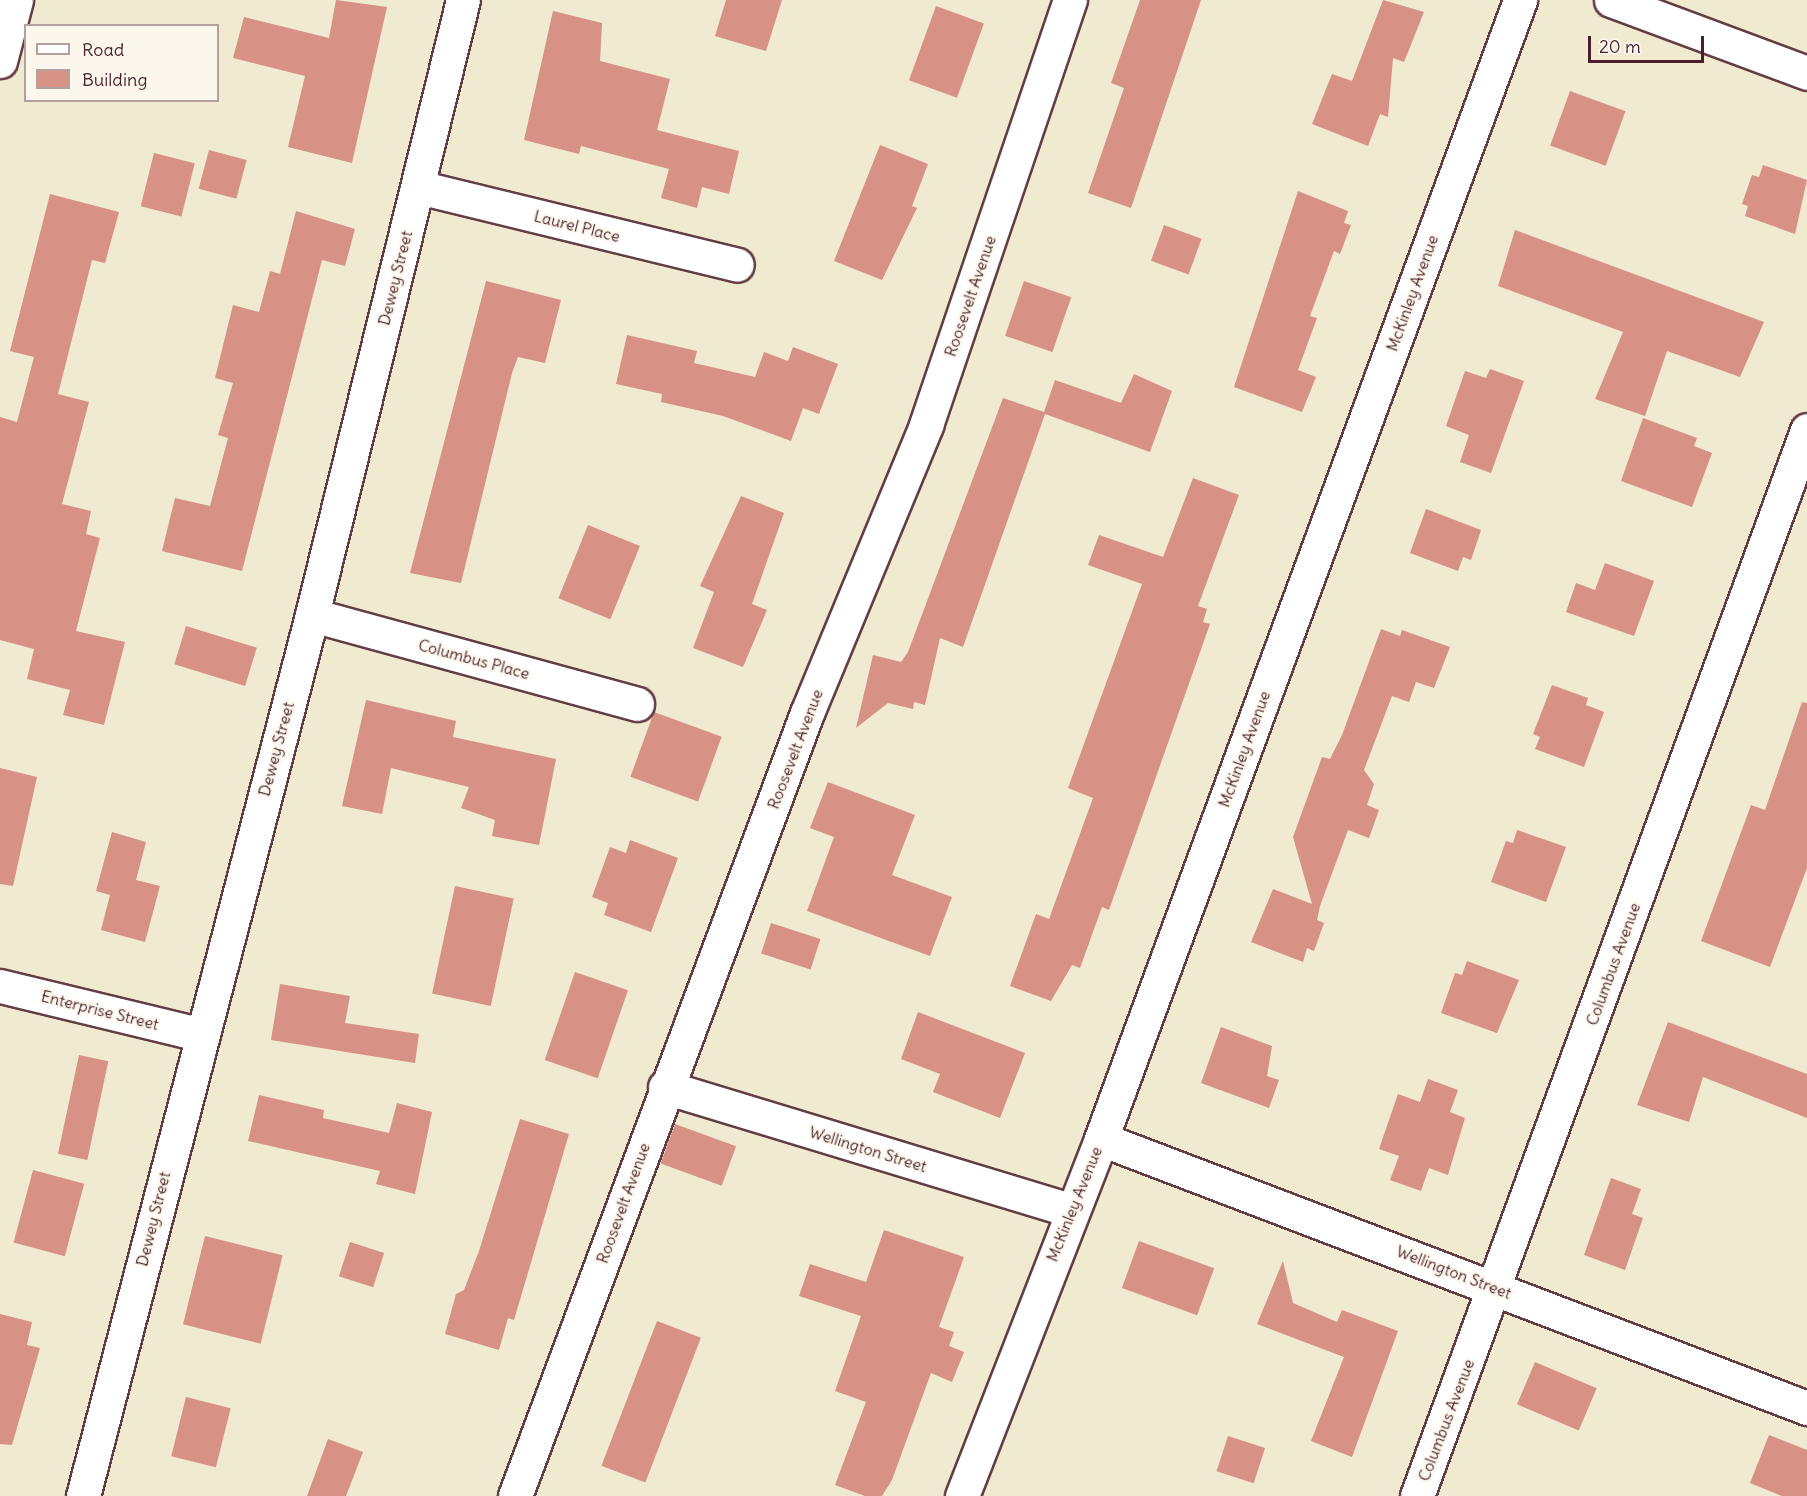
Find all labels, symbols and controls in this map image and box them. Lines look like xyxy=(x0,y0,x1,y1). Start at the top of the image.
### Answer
legend xyxy=(24,24,219,102)
scale bar xyxy=(1591,24,1706,62)
text: 20 m xyxy=(1599,35,1641,58)
text: Road xyxy=(82,38,124,61)
text: Building xyxy=(82,68,147,91)
street label: Laurel Place xyxy=(532,206,622,246)
street label: Dewey Street xyxy=(374,229,416,327)
street label: McKinley Avenue xyxy=(1382,232,1442,354)
street label: Roosevelt Avenue xyxy=(940,233,1000,359)
street label: Columbus Place xyxy=(416,635,532,683)
street label: Roosevelt Avenue xyxy=(763,686,827,812)
street label: McKinley Avenue xyxy=(1214,688,1274,810)
street label: Dewey Street xyxy=(254,700,298,798)
street label: Columbus Avenue xyxy=(1582,900,1644,1028)
street label: Enterprise Street xyxy=(39,986,161,1034)
street label: Wellington Street xyxy=(807,1122,929,1176)
street label: Roosevelt Avenue xyxy=(592,1140,654,1266)
street label: McKinley Avenue xyxy=(1042,1144,1106,1264)
street label: Dewey Street xyxy=(132,1170,174,1268)
street label: Wellington Street xyxy=(1394,1241,1514,1303)
street label: Columbus Avenue xyxy=(1414,1356,1478,1484)

